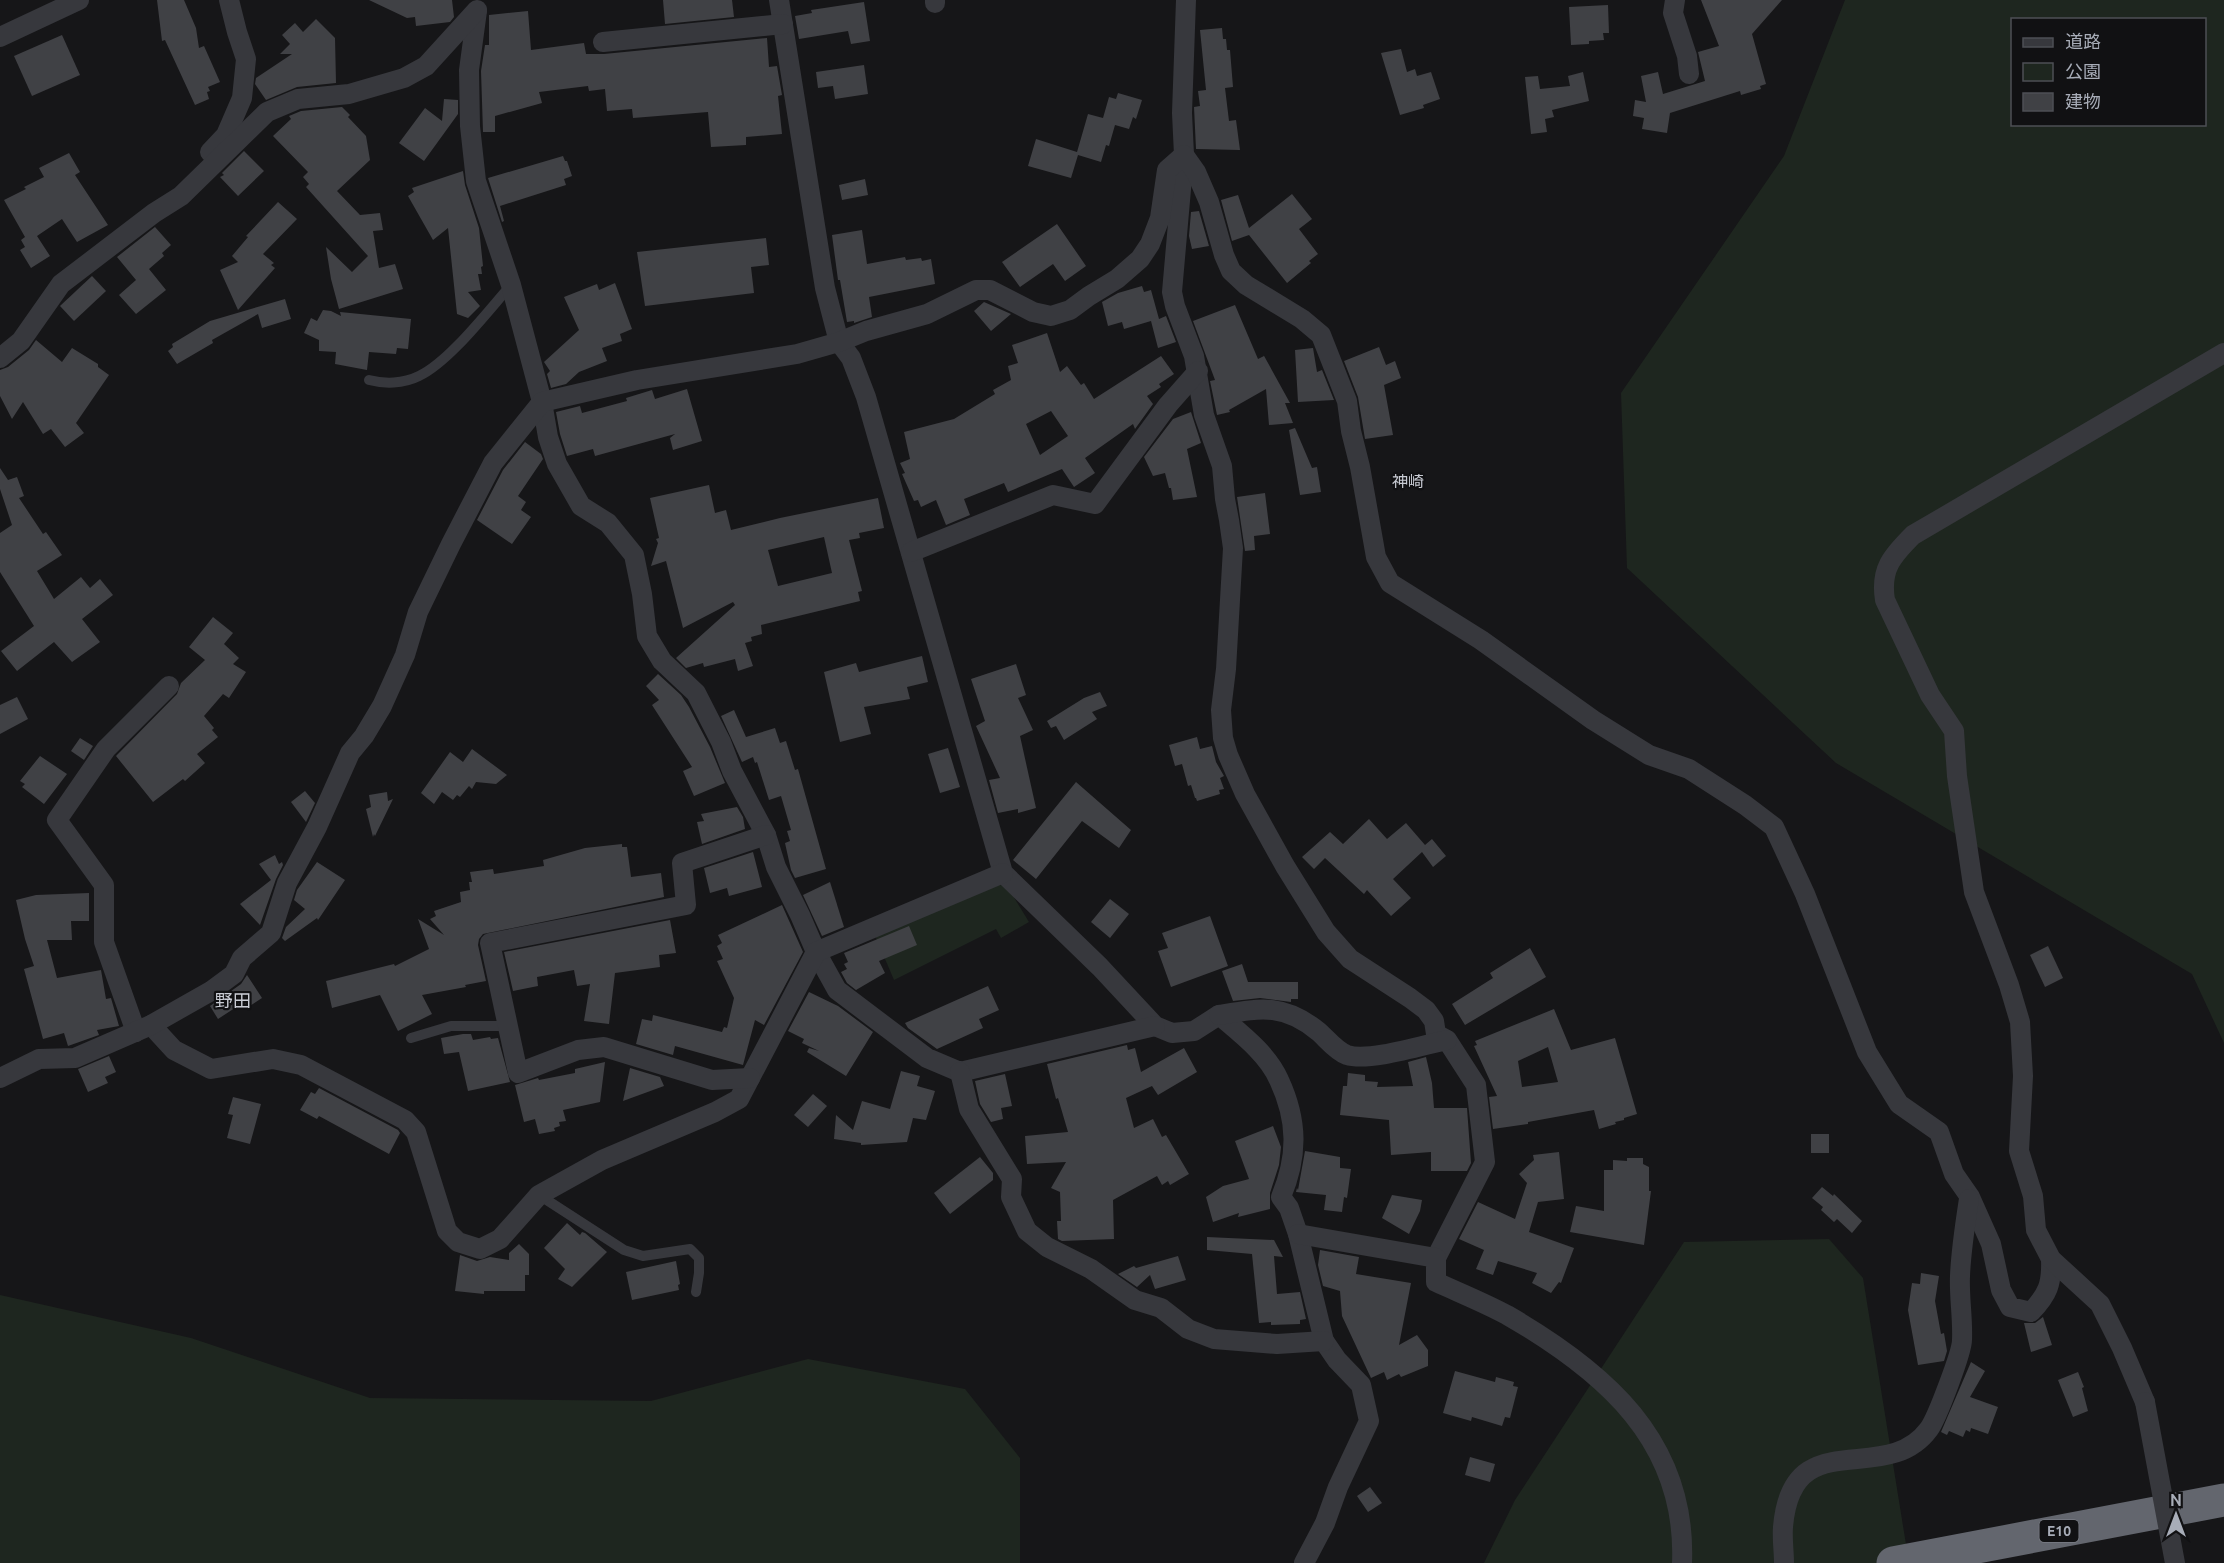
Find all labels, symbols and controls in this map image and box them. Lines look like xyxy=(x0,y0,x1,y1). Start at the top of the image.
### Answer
legend xyxy=(2011,18,2206,126)
text: 道路 xyxy=(2065,31,2101,51)
text: 公園 xyxy=(2065,61,2101,81)
text: 建物 xyxy=(2065,91,2101,111)
district label: 神崎 xyxy=(1392,472,1424,490)
district label: 野田 xyxy=(215,990,251,1010)
north arrow xyxy=(2146,1485,2206,1545)
text: N xyxy=(2170,1491,2182,1509)
road number: E10 xyxy=(2040,1520,2078,1542)

